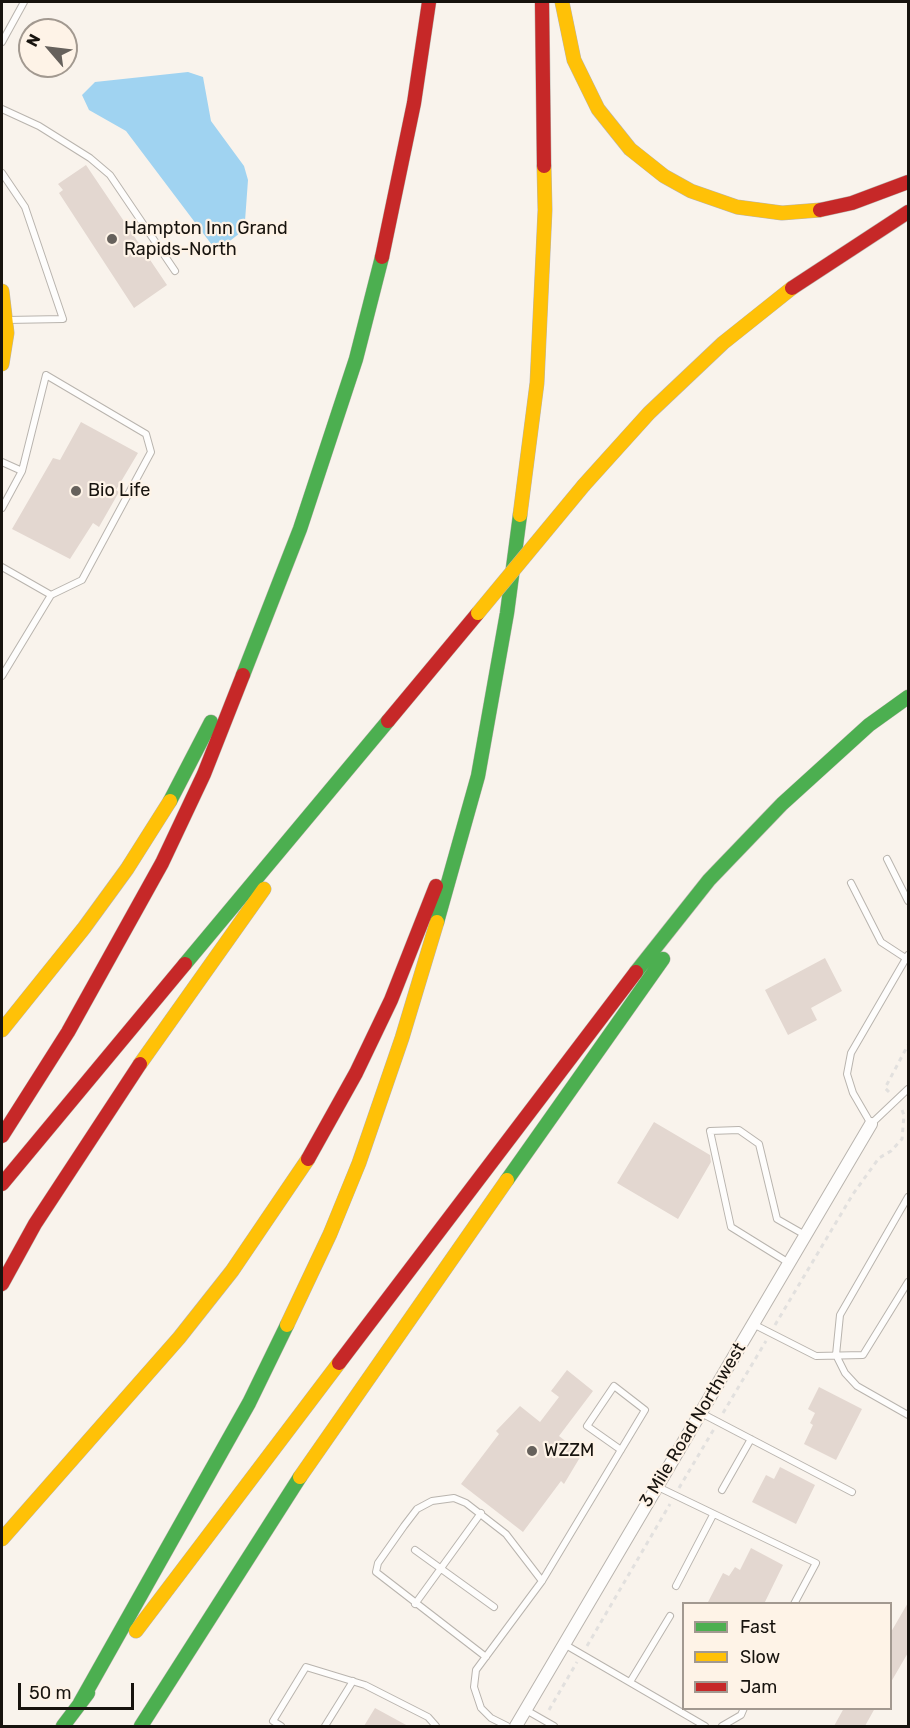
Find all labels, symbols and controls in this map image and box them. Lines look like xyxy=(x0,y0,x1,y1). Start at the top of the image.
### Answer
north arrow xyxy=(18,18,78,78)
text: N xyxy=(22,31,45,50)
place label: Hampton Inn Grand Rapids-North xyxy=(124,218,288,260)
marker: Hampton Inn Grand Rapids-North xyxy=(105,232,119,246)
place label: Bio Life xyxy=(88,480,150,502)
marker: Bio Life xyxy=(69,484,83,498)
street label: 3 Mile Road Northwest xyxy=(635,1339,751,1511)
place label: WZZM xyxy=(544,1440,594,1462)
marker: WZZM xyxy=(525,1444,539,1458)
legend xyxy=(682,1602,892,1710)
text: Fast xyxy=(740,1616,776,1638)
text: Slow xyxy=(740,1646,780,1668)
scale bar xyxy=(21,1671,136,1709)
text: Jam xyxy=(740,1676,777,1698)
text: 50 m xyxy=(29,1682,72,1704)

